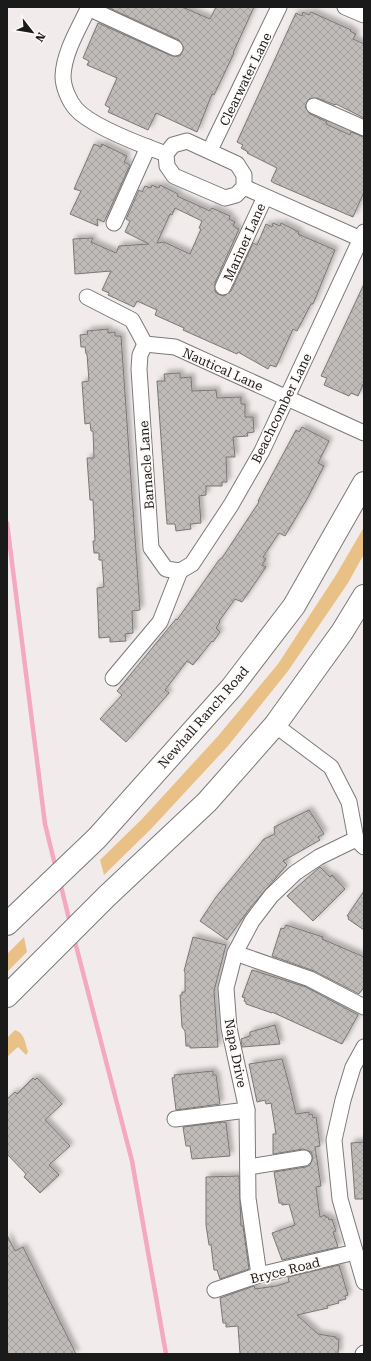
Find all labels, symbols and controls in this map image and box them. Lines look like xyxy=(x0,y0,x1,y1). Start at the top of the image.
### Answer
north arrow xyxy=(12,12,52,52)
text: N xyxy=(32,30,48,44)
street label: Clearwater Lane xyxy=(216,30,274,128)
street label: Mariner Lane xyxy=(221,201,268,283)
street label: Nautical Lane xyxy=(180,345,265,394)
street label: Beachcomber Lane xyxy=(248,351,315,466)
street label: Barnacle Lane xyxy=(136,420,157,510)
street label: Newhall Ranch Road xyxy=(155,663,252,771)
street label: Napa Drive xyxy=(221,1017,250,1089)
street label: Bryce Road xyxy=(249,1254,322,1286)

